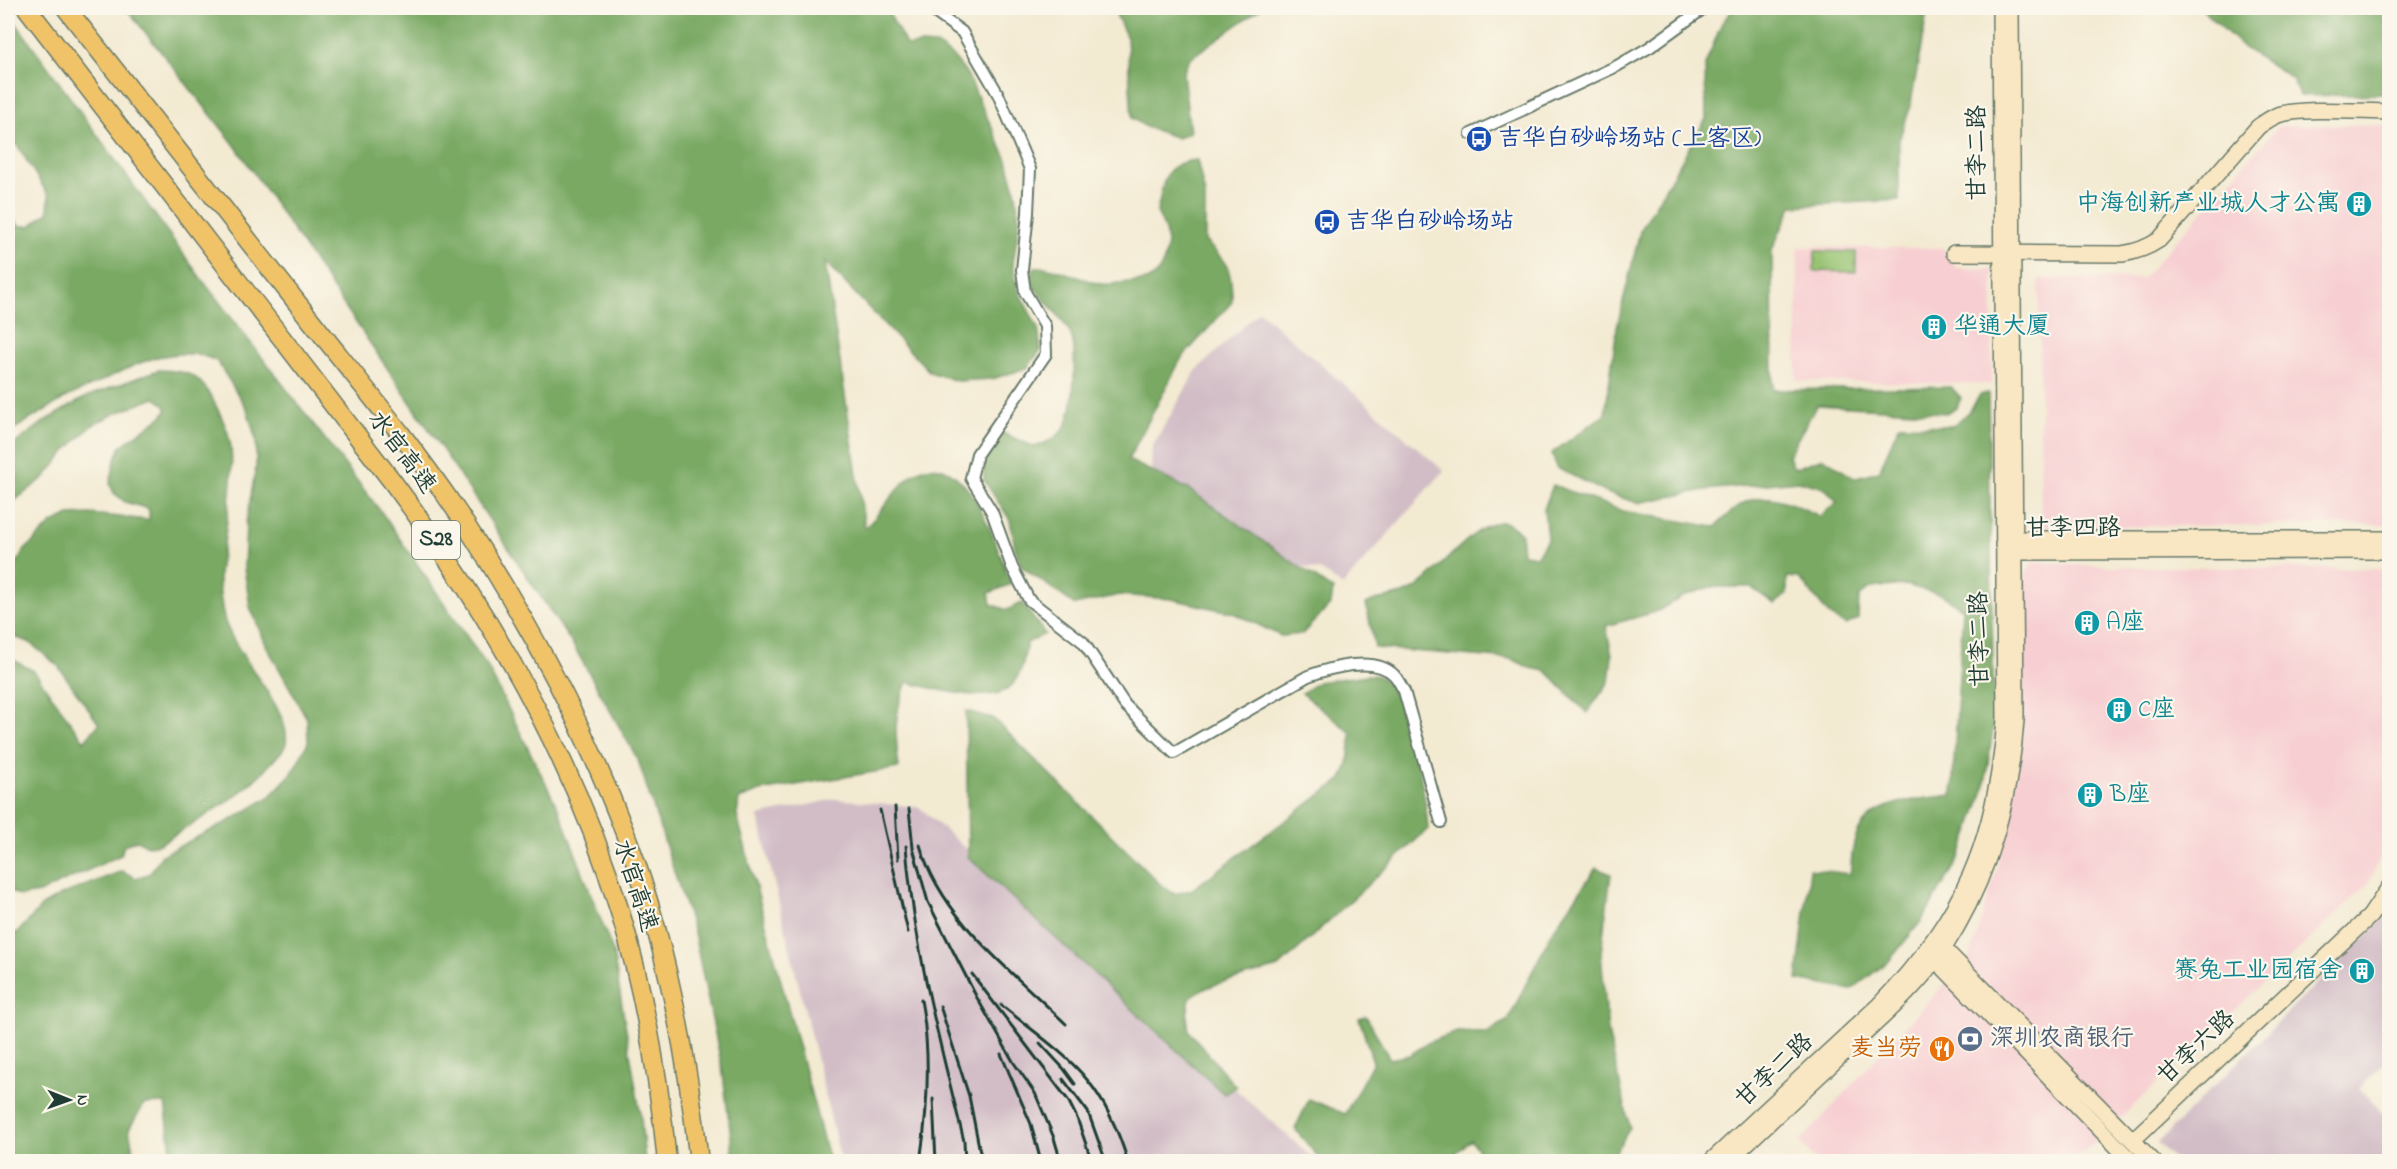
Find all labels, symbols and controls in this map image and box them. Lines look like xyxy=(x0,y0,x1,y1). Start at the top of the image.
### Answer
street label: 甘李二路 xyxy=(1961,105,1996,201)
place label: 吉华白砂岭场站 (上客区) xyxy=(1498,122,1761,157)
bus stop icon: 吉华白砂岭场站 (上客区) xyxy=(1464,124,1494,154)
place label: 中海创新产业城人才公寓 xyxy=(2076,187,2340,222)
building icon: 中海创新产业城人才公寓 xyxy=(2344,189,2374,219)
place label: 吉华白砂岭场站 xyxy=(1346,205,1514,240)
bus stop icon: 吉华白砂岭场站 xyxy=(1312,207,1342,237)
place label: 华通大厦 xyxy=(1954,310,2050,345)
building icon: 华通大厦 xyxy=(1919,312,1949,342)
street label: 水官高速 xyxy=(358,404,444,502)
street label: 甘李四路 xyxy=(2025,512,2121,547)
road number: S28 xyxy=(412,521,460,559)
street label: 甘李二路 xyxy=(1963,591,1999,687)
place label: A座 xyxy=(2106,606,2145,641)
building icon: A座 xyxy=(2072,608,2102,638)
place label: C座 xyxy=(2138,693,2175,728)
building icon: C座 xyxy=(2104,695,2134,725)
place label: B座 xyxy=(2109,778,2150,813)
building icon: B座 xyxy=(2075,780,2105,810)
street label: 水官高速 xyxy=(603,835,665,937)
place label: 赛兔工业园宿舍 xyxy=(2174,954,2342,989)
building icon: 赛兔工业园宿舍 xyxy=(2347,956,2377,986)
street label: 甘李六路 xyxy=(2150,1002,2244,1094)
place label: 深圳农商银行 xyxy=(1990,1022,2134,1057)
bank icon: 深圳农商银行 xyxy=(1955,1024,1985,1054)
street label: 甘李二路 xyxy=(1728,1025,1822,1117)
place label: 麦当劳 xyxy=(1850,1032,1922,1067)
restaurant icon: 麦当劳 xyxy=(1927,1034,1957,1064)
north arrow xyxy=(39,1070,99,1130)
text: N xyxy=(70,1095,94,1106)

